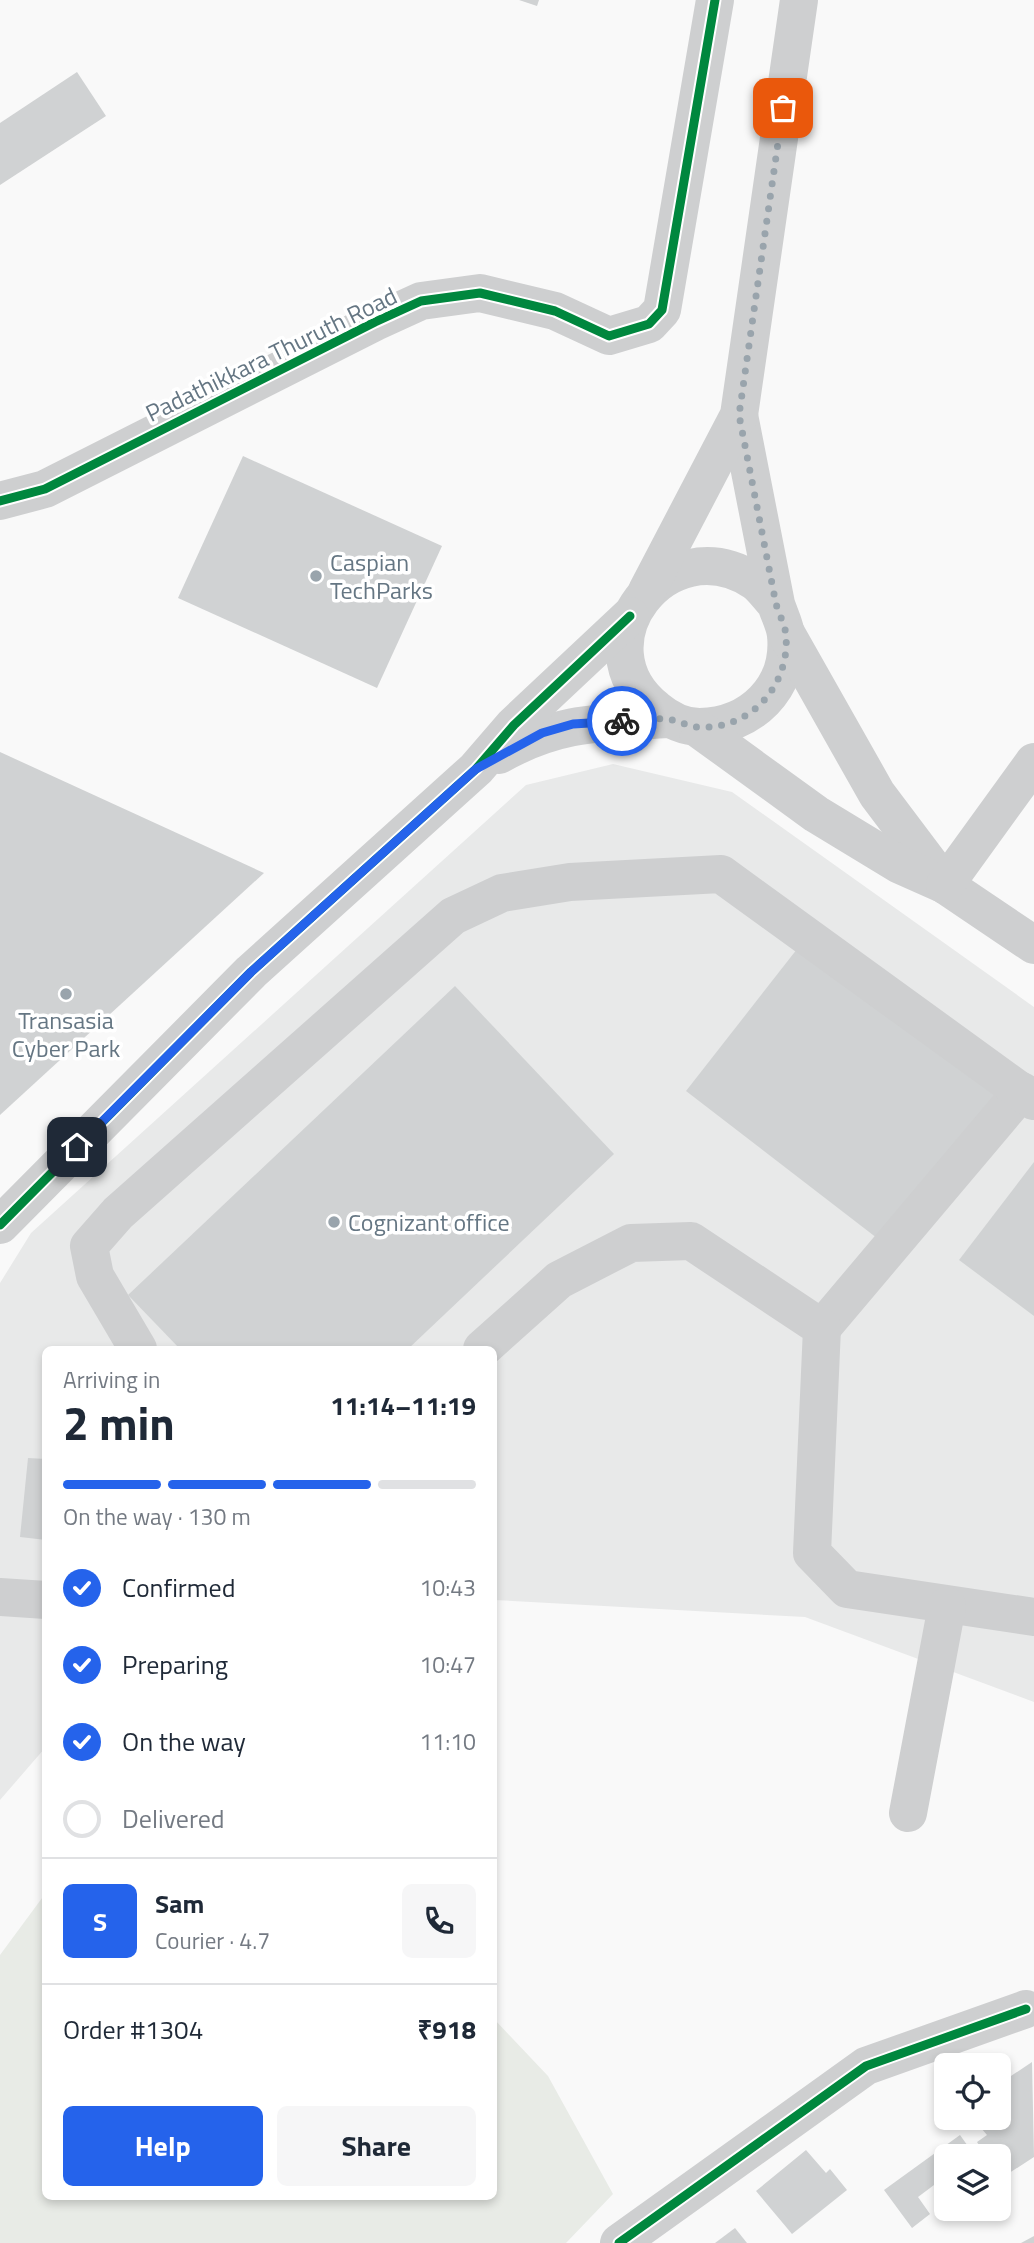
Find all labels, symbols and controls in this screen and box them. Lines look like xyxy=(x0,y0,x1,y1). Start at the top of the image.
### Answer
pin xyxy=(753,78,813,138)
icon: bag xyxy=(764,89,802,127)
street label: Padathikkara Thuruth Road xyxy=(139,277,403,431)
place label: Caspian TechParks xyxy=(330,544,433,608)
marker: Caspian TechParks xyxy=(308,568,324,584)
courier xyxy=(587,686,657,756)
icon: bike xyxy=(603,702,641,740)
marker: Transasia Cyber Park xyxy=(58,986,74,1002)
place label: Transasia Cyber Park xyxy=(12,1002,121,1066)
pin xyxy=(47,1117,107,1177)
icon: home xyxy=(58,1128,96,1166)
place label: Cognizant office xyxy=(348,1204,510,1240)
marker: Cognizant office xyxy=(326,1214,342,1230)
text: Arriving in xyxy=(63,1362,160,1397)
text: 11:14–11:19 xyxy=(330,1386,476,1425)
text: 2 min xyxy=(63,1388,175,1458)
text: On the way · 130 m xyxy=(63,1499,251,1534)
text: Confirmed xyxy=(122,1568,236,1607)
icon: check xyxy=(63,1569,101,1607)
text: 10:43 xyxy=(419,1570,476,1605)
text: Preparing xyxy=(122,1645,228,1684)
icon: check xyxy=(63,1646,101,1684)
text: 10:47 xyxy=(419,1647,476,1682)
text: On the way xyxy=(122,1722,246,1761)
icon: check xyxy=(63,1723,101,1761)
text: 11:10 xyxy=(419,1724,476,1759)
text: Delivered xyxy=(122,1799,225,1838)
text: Sam xyxy=(155,1884,204,1923)
button: phone xyxy=(402,1884,476,1958)
text: S xyxy=(93,1902,107,1941)
text: Courier · 4.7 xyxy=(155,1923,270,1958)
text: Order #1304 xyxy=(63,2010,203,2049)
text: ₹918 xyxy=(417,2010,476,2049)
map controls xyxy=(934,2053,1011,2221)
button: locate xyxy=(934,2053,1011,2130)
button: Help xyxy=(63,2106,263,2186)
button: Share xyxy=(277,2106,476,2186)
button: layers xyxy=(934,2144,1011,2221)

